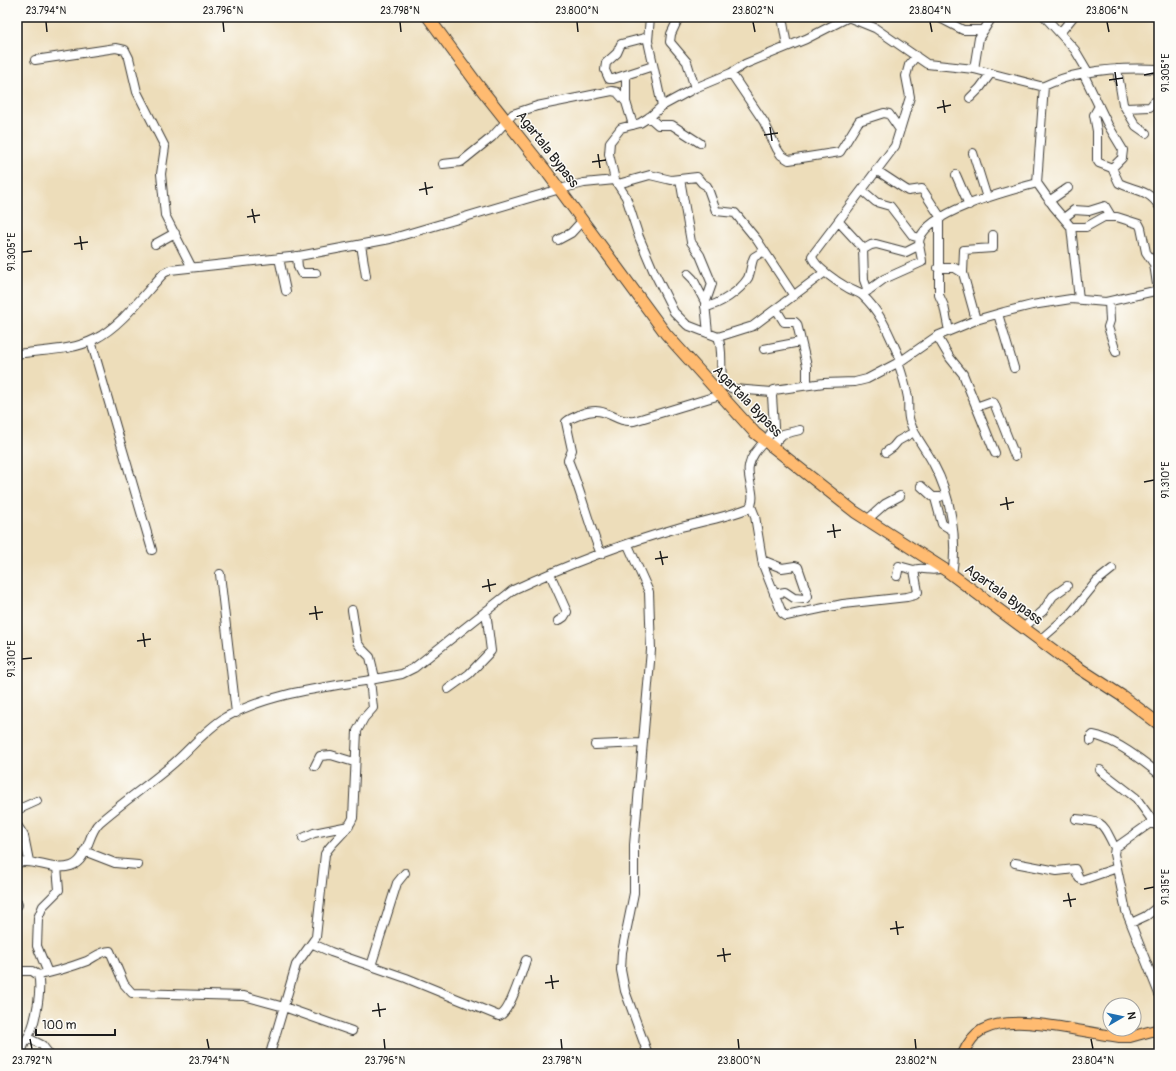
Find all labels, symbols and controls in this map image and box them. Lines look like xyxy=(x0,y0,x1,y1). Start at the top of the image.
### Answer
text: 23.794°N xyxy=(26,5,66,17)
text: 23.796°N xyxy=(203,5,243,17)
text: 23.798°N xyxy=(380,5,420,17)
text: 23.800°N xyxy=(556,5,599,17)
text: 23.802°N xyxy=(732,5,774,17)
text: 23.804°N xyxy=(909,5,951,17)
text: 23.806°N xyxy=(1086,5,1128,17)
text: 91.305°E xyxy=(1160,54,1172,92)
street label: Agartala Bypass xyxy=(513,108,583,191)
text: 91.305°E xyxy=(6,233,18,271)
street label: Agartala Bypass xyxy=(709,362,786,441)
text: 91.310°E xyxy=(1160,461,1172,499)
street label: Agartala Bypass xyxy=(961,560,1047,629)
text: 91.310°E xyxy=(6,640,18,678)
text: 91.315°E xyxy=(1160,869,1172,905)
north arrow xyxy=(1102,997,1142,1037)
scale bar xyxy=(36,1011,115,1037)
text: N xyxy=(1124,1011,1138,1021)
text: 100 m xyxy=(42,1018,77,1033)
text: 23.792°N xyxy=(12,1055,52,1067)
text: 23.794°N xyxy=(189,1055,229,1067)
text: 23.796°N xyxy=(365,1055,405,1067)
text: 23.798°N xyxy=(542,1055,582,1067)
text: 23.800°N xyxy=(718,1055,761,1067)
text: 23.802°N xyxy=(895,1055,937,1067)
text: 23.804°N xyxy=(1072,1055,1114,1067)

